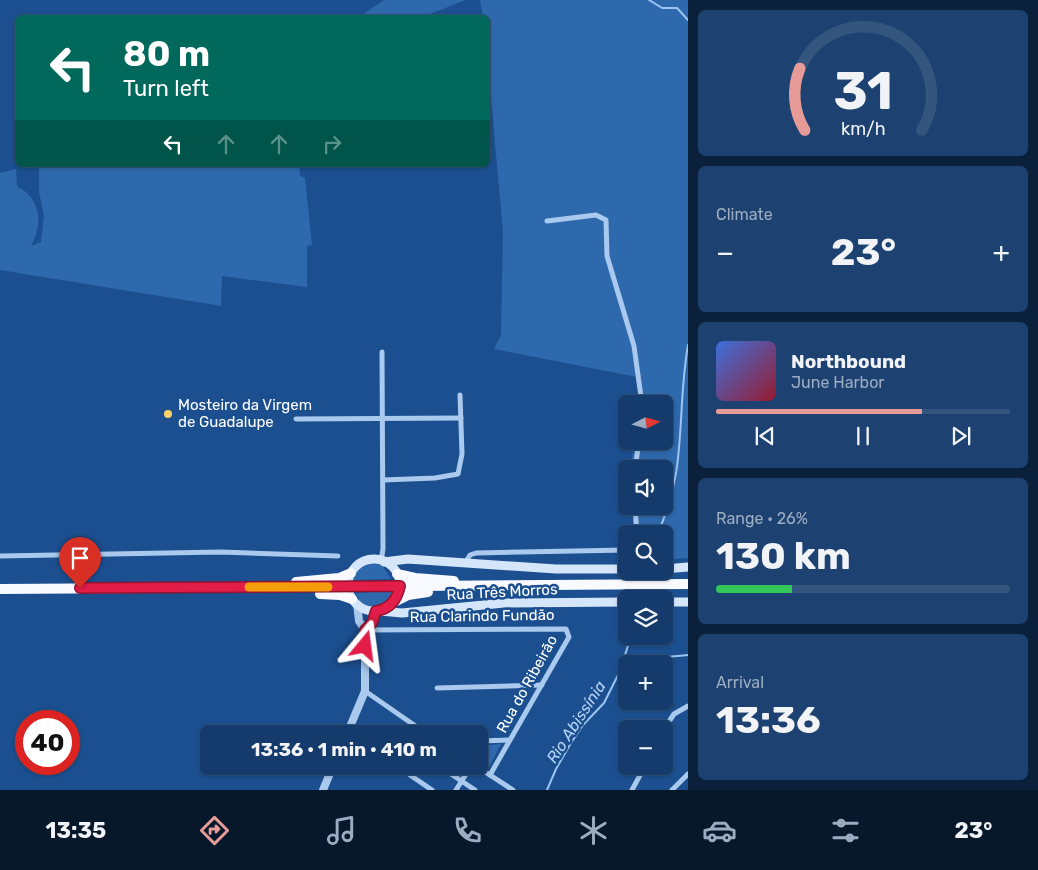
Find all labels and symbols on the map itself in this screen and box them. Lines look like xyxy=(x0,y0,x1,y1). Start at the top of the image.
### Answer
north arrow xyxy=(618,395,672,450)
place label: Mosteiro da Virgem de Guadalupe xyxy=(178,396,312,431)
marker: Mosteiro da Virgem de Guadalupe xyxy=(162,408,174,420)
pin xyxy=(59,537,101,588)
street label: Rua Três Morros xyxy=(446,580,558,604)
street label: Rua Clarindo Fundão xyxy=(409,606,555,626)
position arrow xyxy=(338,619,390,671)
street label: Rua do Ribeirão xyxy=(493,632,561,736)
water label: Rio Abissínia xyxy=(542,677,610,767)
speed limit sign: 40 xyxy=(15,710,80,775)

